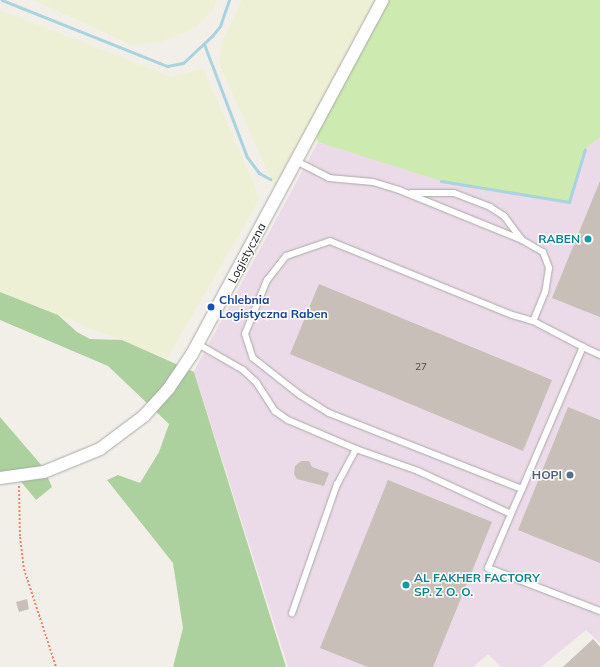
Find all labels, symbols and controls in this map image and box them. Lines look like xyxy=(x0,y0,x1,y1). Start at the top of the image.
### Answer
street label: Logistyczna xyxy=(225,220,269,286)
place label: RABEN xyxy=(538,232,580,246)
marker: RABEN xyxy=(583,234,593,244)
place label: Chlebnia Logistyczna Raben xyxy=(219,293,328,321)
marker: Chlebnia Logistyczna Raben xyxy=(206,302,216,312)
house number: 27 xyxy=(415,361,427,373)
place label: HOPI xyxy=(532,468,562,482)
marker: HOPI xyxy=(565,470,575,480)
place label: AL FAKHER FACTORY SP. Z O. O. xyxy=(414,571,540,599)
marker: AL FAKHER FACTORY SP. Z O. O. xyxy=(401,580,411,590)

